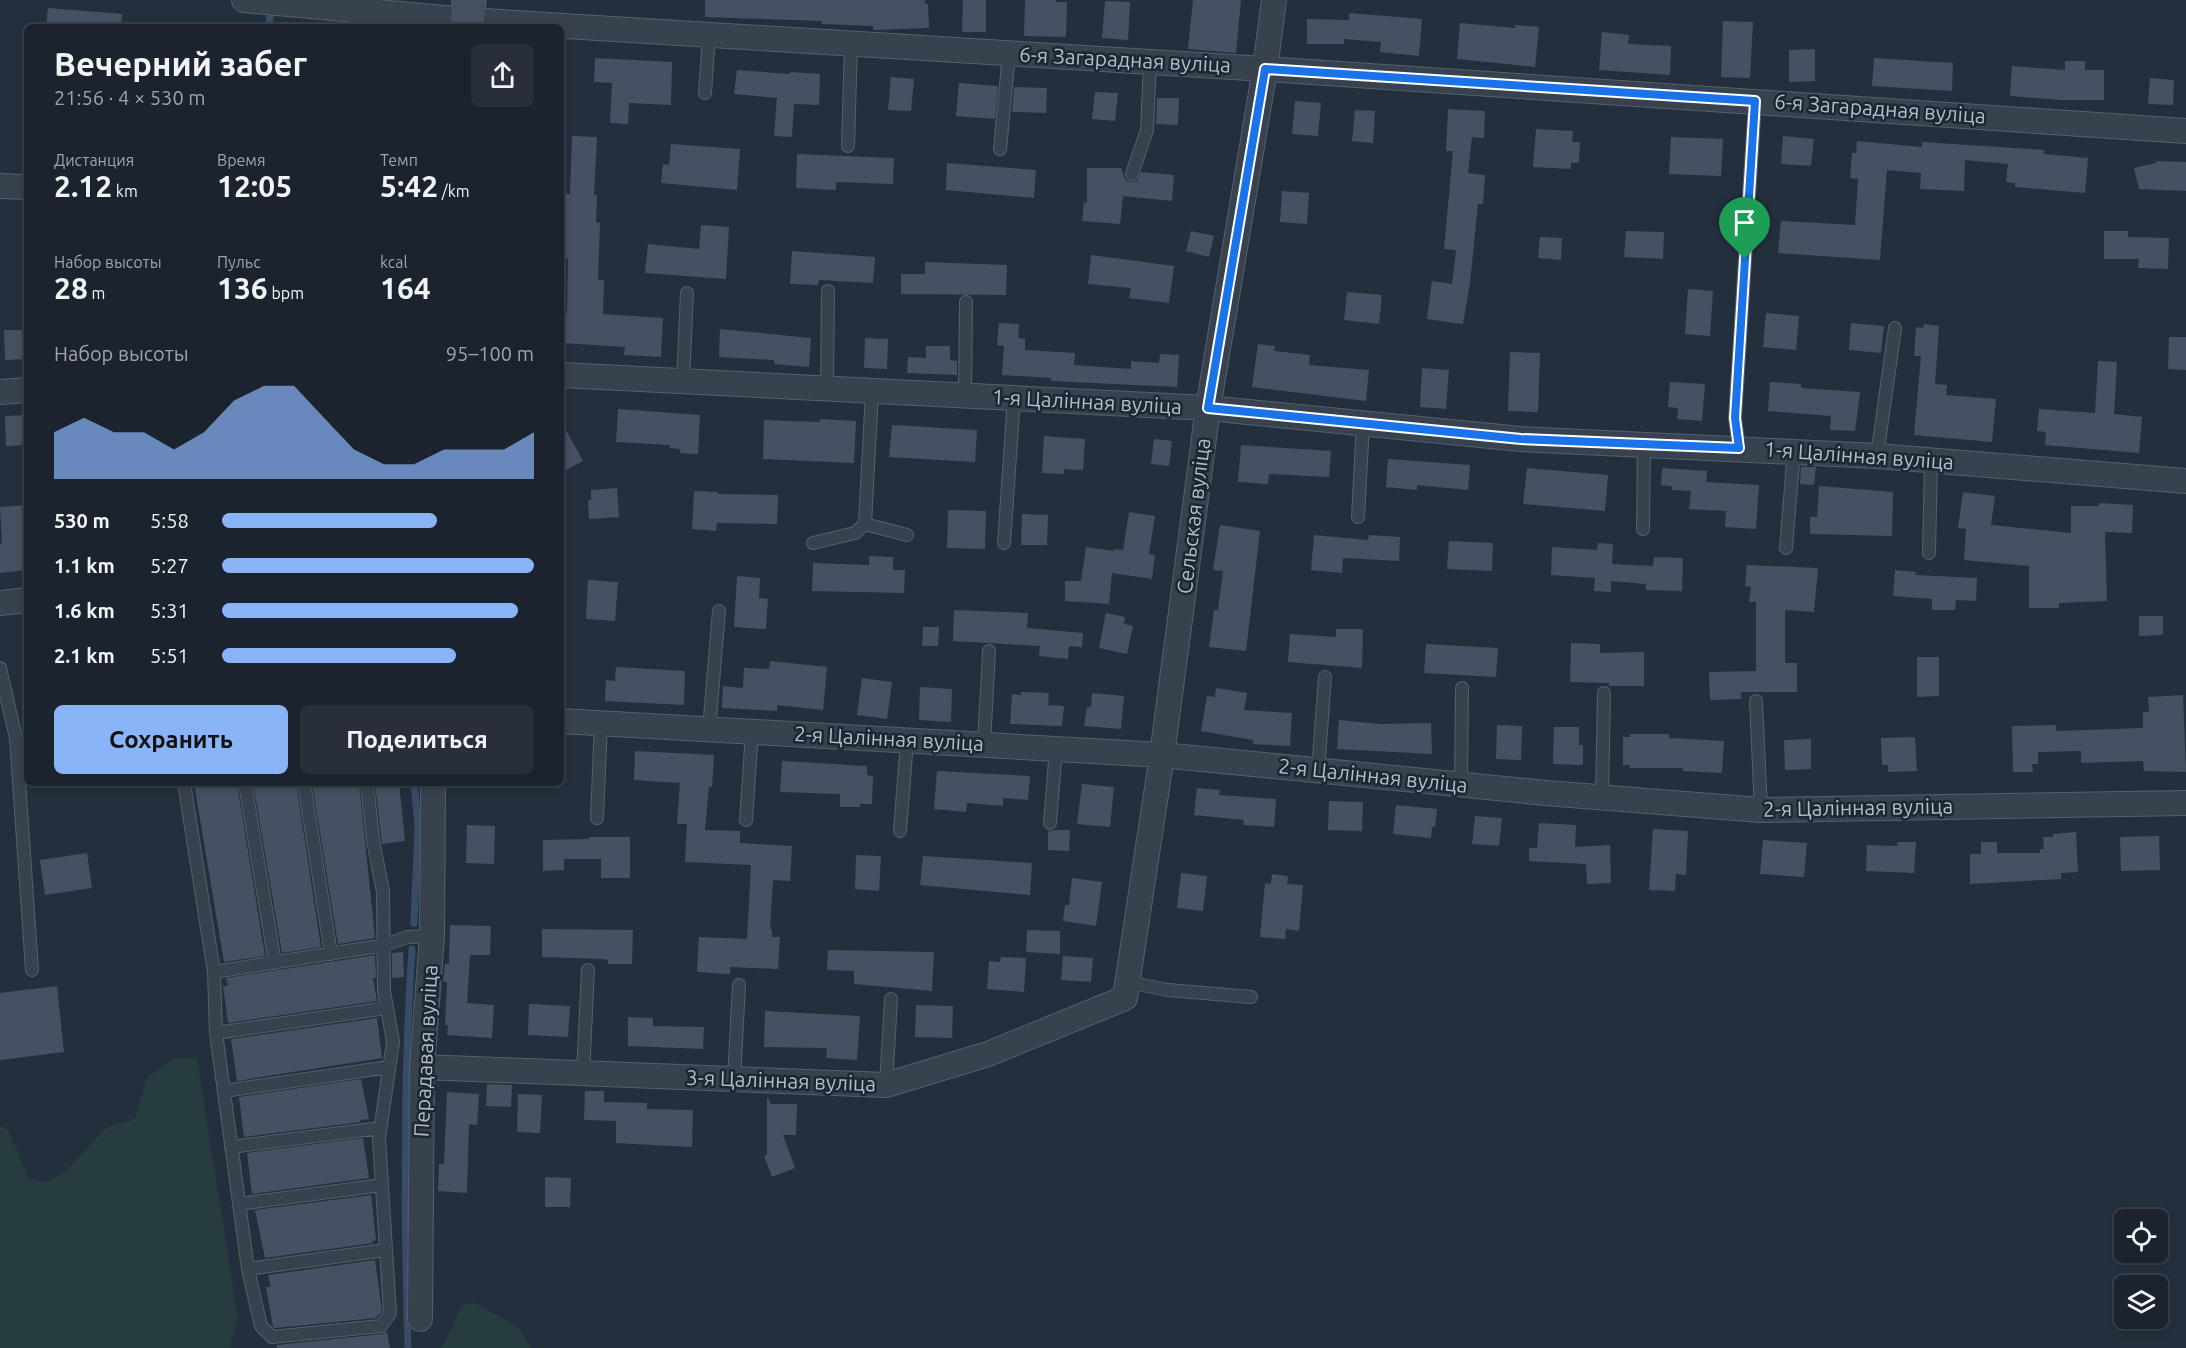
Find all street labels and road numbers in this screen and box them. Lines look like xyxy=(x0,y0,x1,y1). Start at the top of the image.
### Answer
street label: 6-я Загарадная вуліца xyxy=(1018,41,1232,77)
street label: 6-я Загарадная вуліца xyxy=(1773,89,1987,127)
street label: 1-я Цалінная вуліца xyxy=(991,384,1183,418)
street label: 1-я Цалінная вуліца xyxy=(1763,436,1955,474)
street label: Сельская вуліца xyxy=(1172,437,1214,595)
street label: 2-я Цалінная вуліца xyxy=(793,721,985,755)
street label: 2-я Цалінная вуліца xyxy=(1277,753,1469,797)
street label: 2-я Цалінная вуліца xyxy=(1763,793,1953,821)
street label: Перадавая вуліца xyxy=(409,964,441,1138)
street label: 3-я Цалінная вуліца xyxy=(686,1065,876,1095)

